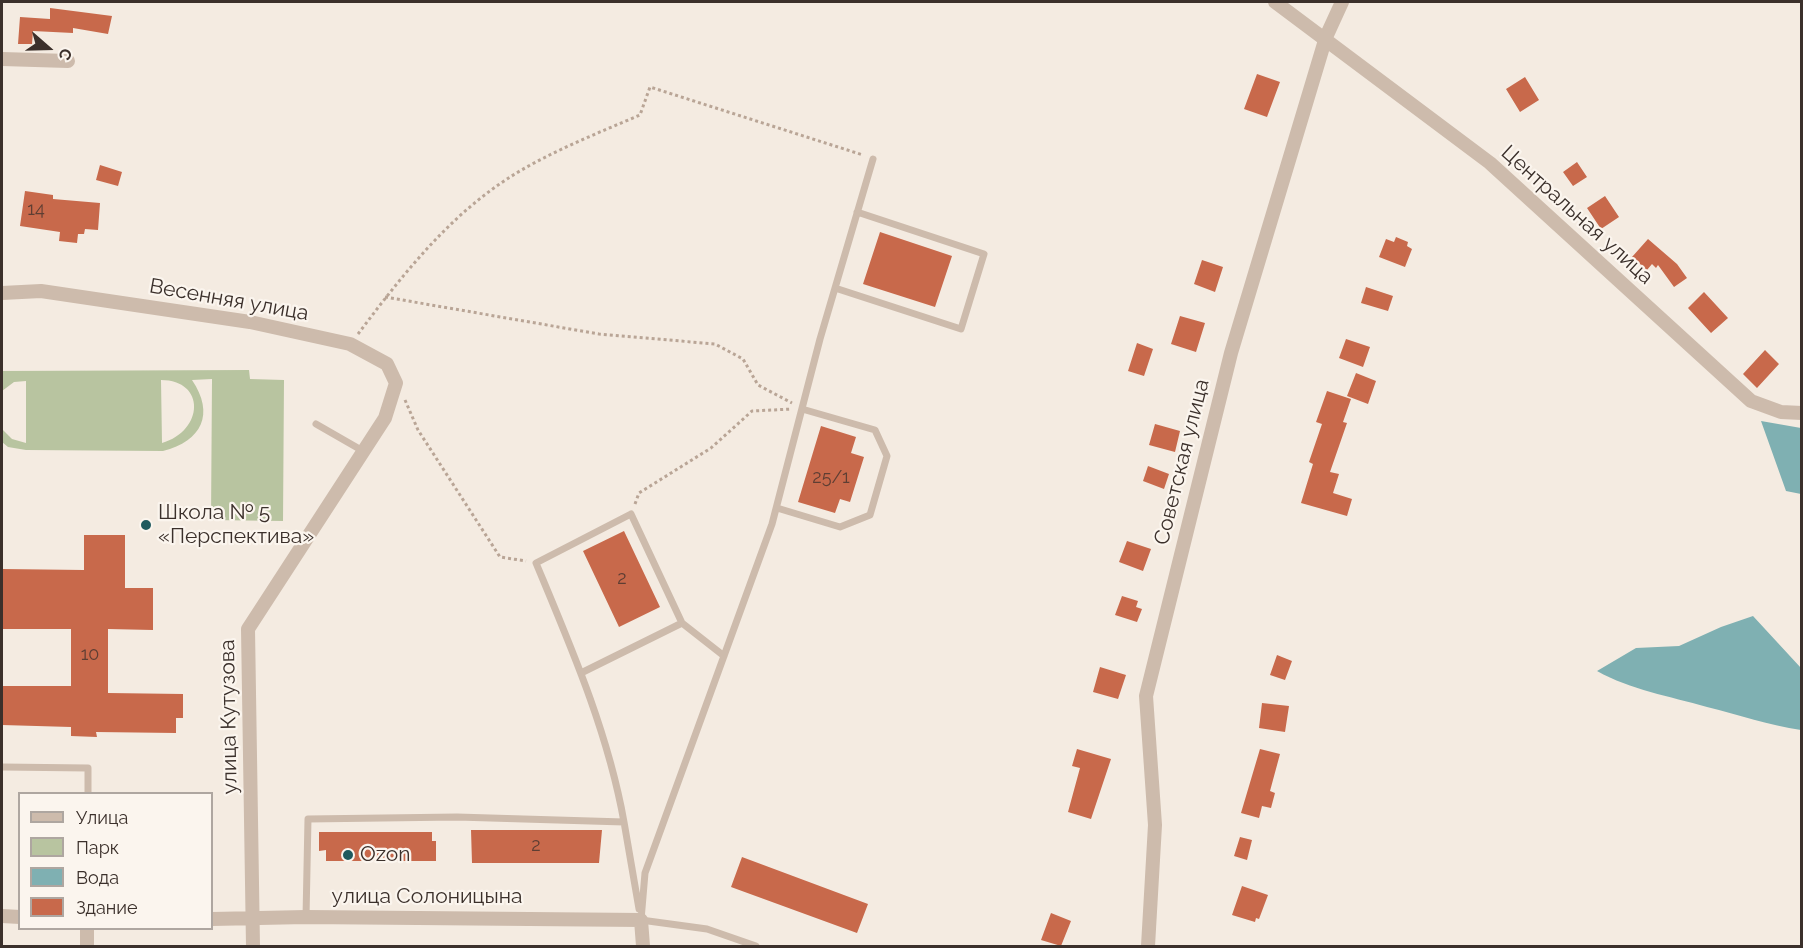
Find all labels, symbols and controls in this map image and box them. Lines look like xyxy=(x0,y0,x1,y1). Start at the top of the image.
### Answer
north arrow xyxy=(18,18,78,78)
text: С xyxy=(55,46,76,63)
street label: Центральная улица xyxy=(1496,140,1658,290)
house number: 14 xyxy=(27,199,45,221)
street label: Весенняя улица xyxy=(148,274,310,326)
street label: Советская улица xyxy=(1149,376,1215,548)
house number: 25/1 xyxy=(812,467,850,489)
place label: Школа № 5 «Перспектива» xyxy=(158,500,314,550)
marker: Школа № 5 «Перспектива» xyxy=(139,518,153,532)
house number: 2 xyxy=(617,568,627,590)
street label: улица Кутузова xyxy=(215,639,243,795)
house number: 10 xyxy=(81,644,99,666)
legend xyxy=(18,792,213,930)
text: Улица xyxy=(76,807,128,828)
house number: 2 xyxy=(531,835,541,857)
text: Парк xyxy=(76,837,119,858)
place label: Ozon xyxy=(360,842,411,868)
marker: Ozon xyxy=(341,848,355,862)
text: Вода xyxy=(76,867,119,888)
street label: улица Солоницына xyxy=(332,884,522,910)
text: Здание xyxy=(76,897,138,918)

